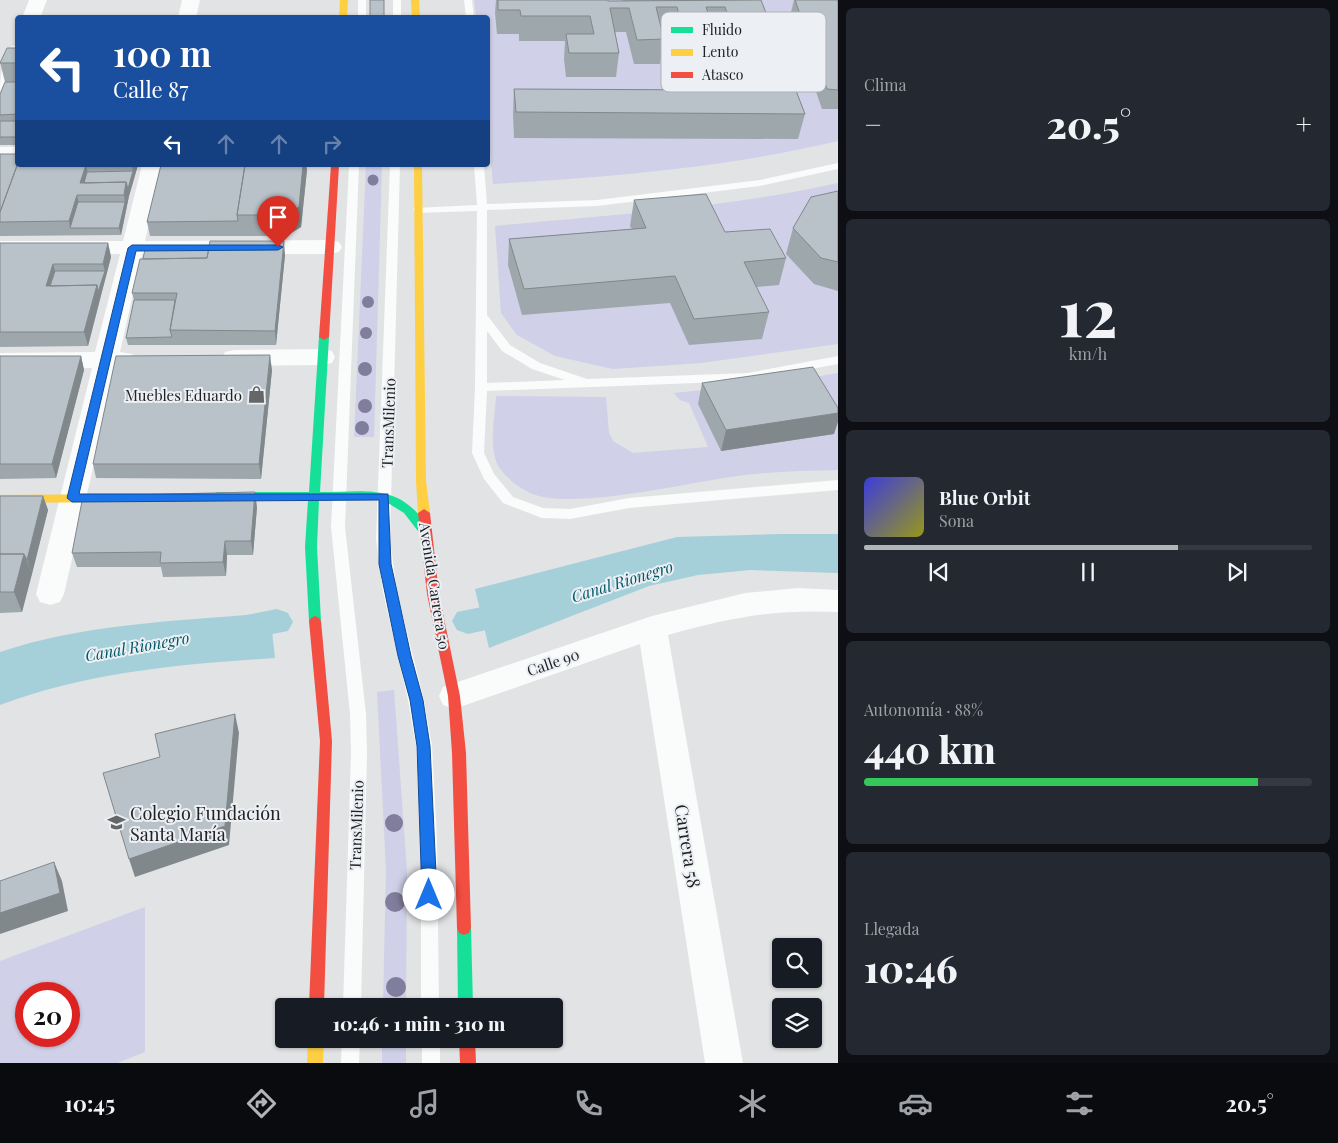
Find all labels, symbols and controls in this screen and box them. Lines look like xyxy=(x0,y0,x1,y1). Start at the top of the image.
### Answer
legend xyxy=(661,12,826,92)
text: Fluido xyxy=(702,20,742,39)
text: 100 m xyxy=(113,29,211,76)
icon: left xyxy=(30,35,95,100)
text: Lento xyxy=(702,42,739,61)
text: Atasco xyxy=(701,65,744,84)
text: Calle 87 xyxy=(113,74,188,104)
text: Clima xyxy=(864,74,906,95)
text: 20.5° xyxy=(1046,98,1131,149)
text: − xyxy=(864,105,882,142)
text: + xyxy=(1296,105,1312,142)
icon: left xyxy=(159,130,187,158)
icon: ahead xyxy=(212,130,240,158)
icon: ahead xyxy=(265,130,293,158)
icon: right xyxy=(318,130,346,158)
pin xyxy=(257,196,299,247)
icon: arrive xyxy=(264,203,292,231)
text: 12 xyxy=(1059,267,1117,353)
text: km/h xyxy=(1069,343,1107,364)
street label: TransMilenio xyxy=(376,378,400,468)
place label: Muebles Eduardo xyxy=(125,385,242,405)
shop icon: Muebles Eduardo xyxy=(246,385,266,405)
text: Blue Orbit xyxy=(939,484,1030,510)
text: Sona xyxy=(939,510,974,531)
street label: Avenida Carrera 50 xyxy=(415,520,455,651)
water label: Canal Rionegro xyxy=(568,555,676,606)
icon: previous xyxy=(925,558,953,586)
icon: pause xyxy=(1074,558,1102,586)
icon: next xyxy=(1223,558,1251,586)
water label: Canal Rionegro xyxy=(83,626,191,666)
street label: Calle 90 xyxy=(524,644,582,680)
text: Autonomía · 88% xyxy=(864,699,983,720)
text: 440 km xyxy=(864,723,996,774)
street label: TransMilenio xyxy=(344,780,368,870)
place label: Colegio Fundación Santa María xyxy=(130,801,281,846)
street label: Carrera 58 xyxy=(670,803,706,889)
school or university icon: Colegio Fundación Santa María xyxy=(106,813,126,833)
position arrow xyxy=(402,868,454,920)
text: Llegada xyxy=(864,918,919,939)
map controls xyxy=(772,938,822,1048)
button: search xyxy=(772,938,822,988)
text: 10:46 xyxy=(864,942,958,993)
speed limit sign: 20 xyxy=(15,982,80,1047)
button: layers xyxy=(772,998,822,1048)
text: 10:46 · 1 min · 310 m xyxy=(333,1010,505,1036)
icon: directions xyxy=(244,1086,279,1121)
icon: music xyxy=(407,1086,442,1121)
icon: phone xyxy=(571,1086,606,1121)
icon: climate xyxy=(735,1086,770,1121)
icon: car xyxy=(898,1086,933,1121)
icon: filters xyxy=(1062,1086,1097,1121)
text: 10:45 xyxy=(64,1088,115,1118)
text: 20.5° xyxy=(1225,1088,1274,1118)

